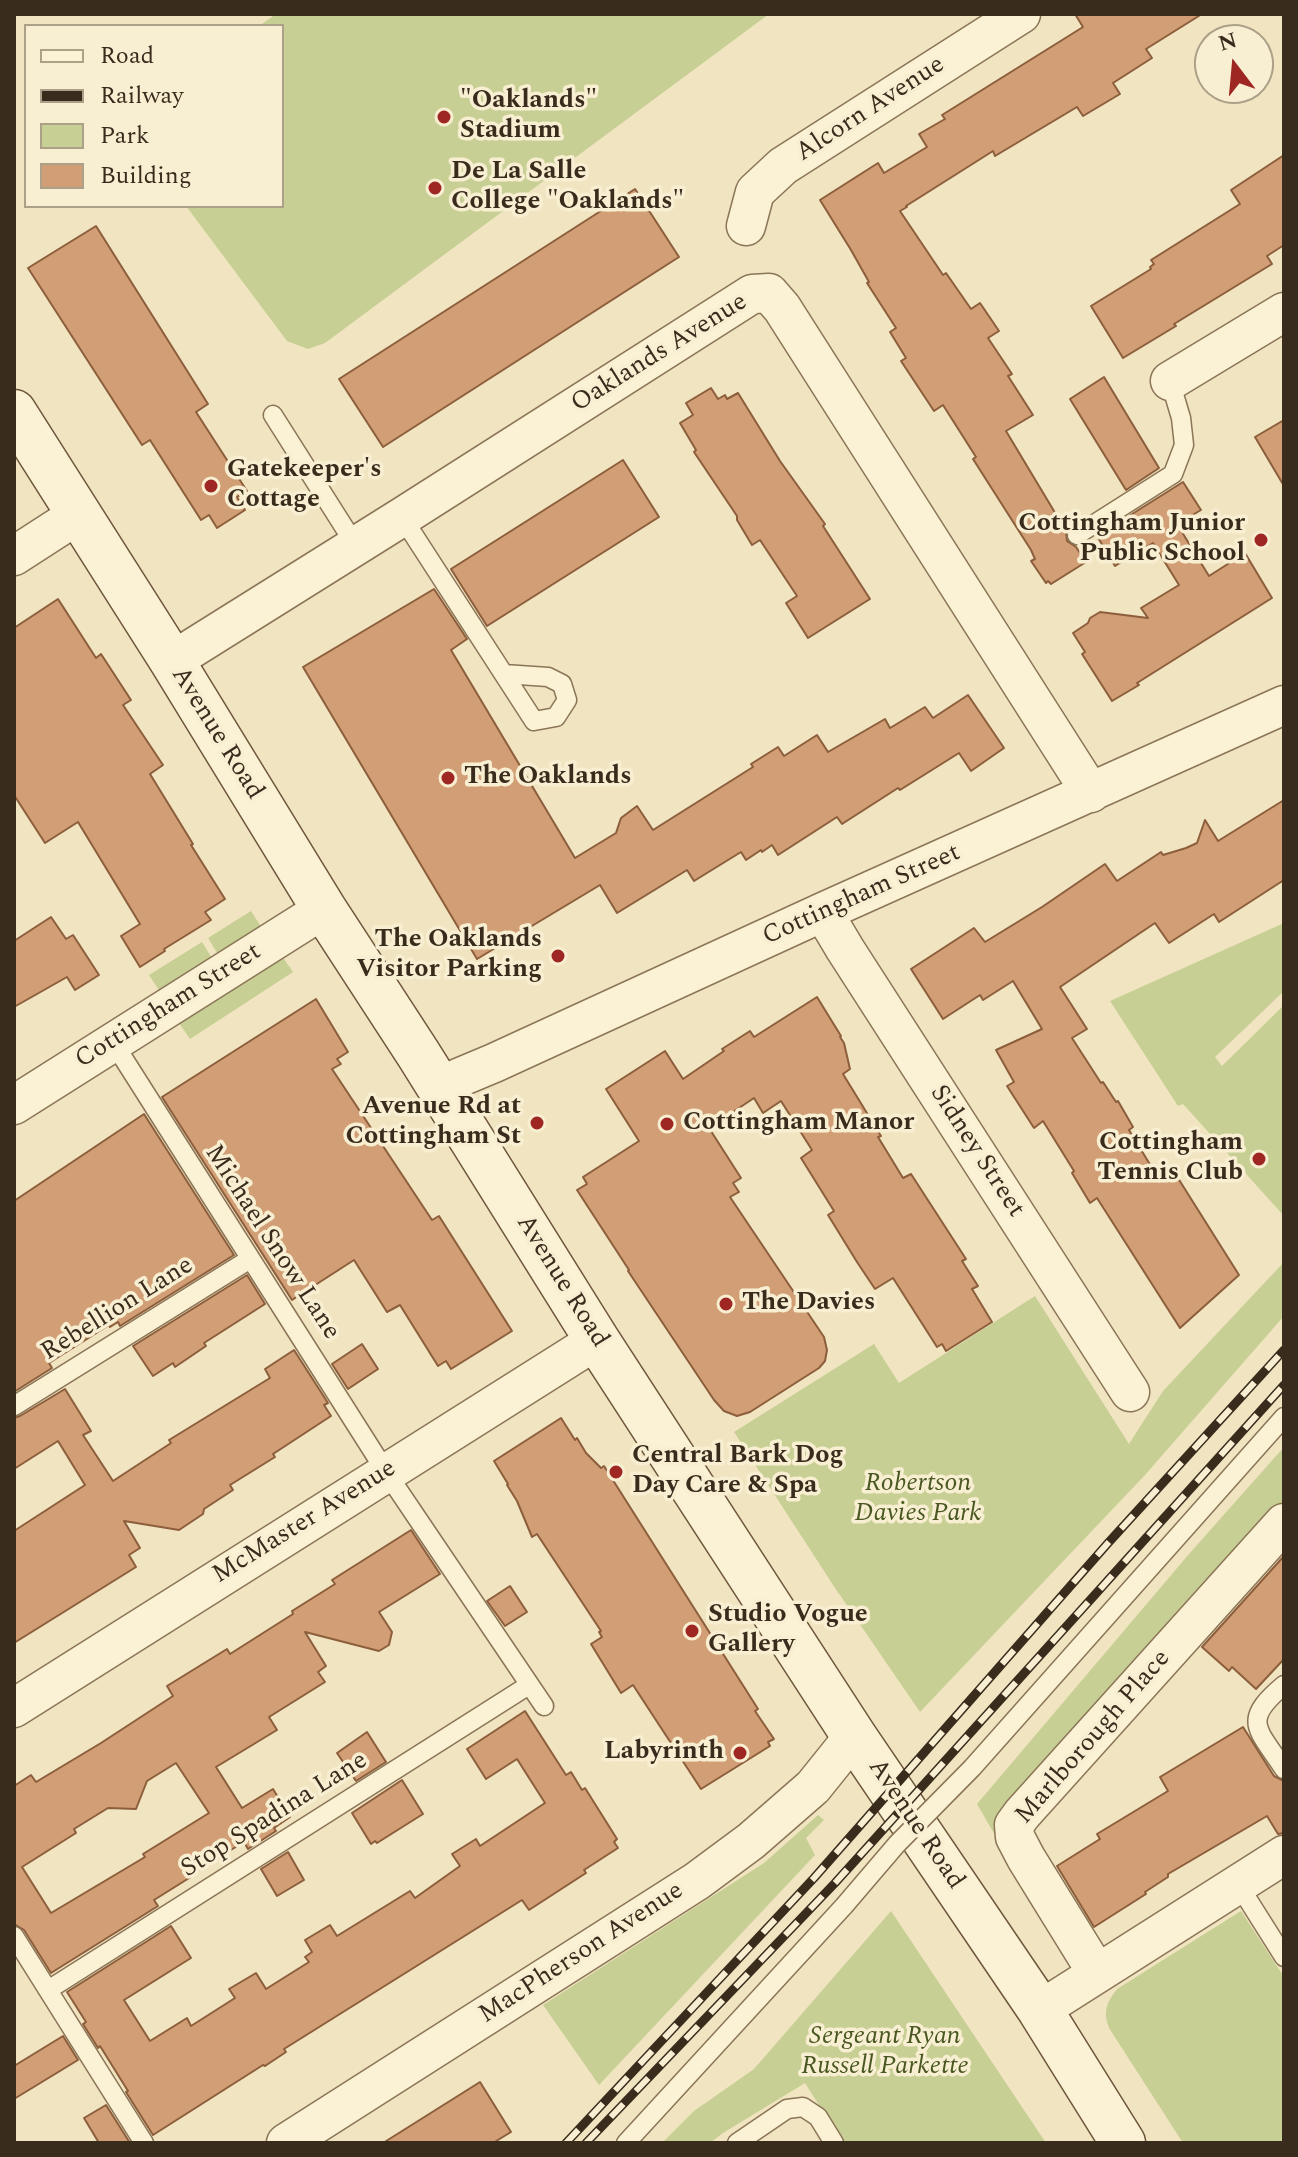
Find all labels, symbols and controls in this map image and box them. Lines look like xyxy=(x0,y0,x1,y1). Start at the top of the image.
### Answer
legend xyxy=(24,24,284,208)
north arrow xyxy=(1194,24,1274,104)
text: N xyxy=(1215,24,1241,61)
text: Road xyxy=(100,38,154,74)
street label: Alcorn Avenue xyxy=(791,50,951,170)
text: Railway xyxy=(100,78,184,114)
place label: "Oaklands" Stadium xyxy=(460,86,597,148)
marker: "Oaklands" Stadium xyxy=(435,108,453,126)
text: Park xyxy=(100,118,150,154)
place label: De La Salle College "Oaklands" xyxy=(451,157,684,218)
text: Building xyxy=(100,158,192,194)
marker: De La Salle College "Oaklands" xyxy=(426,179,444,197)
street label: Oaklands Avenue xyxy=(566,287,754,421)
place label: Gatekeeper's Cottage xyxy=(227,455,382,516)
marker: Gatekeeper's Cottage xyxy=(202,477,220,495)
place label: Cottingham Junior Public School xyxy=(1018,509,1245,570)
marker: Cottingham Junior Public School xyxy=(1252,531,1270,549)
street label: Avenue Road xyxy=(163,662,269,806)
place label: The Oaklands xyxy=(464,762,632,794)
marker: The Oaklands xyxy=(439,769,457,787)
street label: Cottingham Street xyxy=(758,838,966,954)
place label: The Oaklands Visitor Parking xyxy=(356,925,542,986)
street label: Cottingham Street xyxy=(70,937,268,1077)
marker: The Oaklands Visitor Parking xyxy=(549,947,567,965)
street label: Sidney Street xyxy=(922,1080,1030,1224)
place label: Avenue Rd at Cottingham St xyxy=(345,1092,521,1154)
place label: Cottingham Manor xyxy=(683,1108,914,1140)
marker: Avenue Rd at Cottingham St xyxy=(528,1114,546,1132)
marker: Cottingham Manor xyxy=(658,1115,676,1133)
place label: Cottingham Tennis Club xyxy=(1097,1128,1243,1190)
street label: Michael Snow Lane xyxy=(196,1140,346,1346)
marker: Cottingham Tennis Club xyxy=(1250,1150,1268,1168)
street label: Avenue Road xyxy=(508,1210,614,1354)
street label: Rebellion Lane xyxy=(36,1251,200,1369)
place label: The Davies xyxy=(742,1288,875,1320)
marker: The Davies xyxy=(717,1295,735,1313)
place label: Central Bark Dog Day Care & Spa xyxy=(632,1441,844,1502)
street label: McMaster Avenue xyxy=(208,1454,402,1592)
marker: Central Bark Dog Day Care & Spa xyxy=(607,1463,625,1481)
park label: Robertson Davies Park xyxy=(855,1469,981,1530)
place label: Studio Vogue Gallery xyxy=(708,1600,868,1662)
marker: Studio Vogue Gallery xyxy=(683,1622,701,1640)
street label: Marlborough Place xyxy=(1010,1644,1178,1832)
place label: Labyrinth xyxy=(604,1737,724,1769)
marker: Labyrinth xyxy=(731,1744,749,1762)
street label: Stop Spadina Lane xyxy=(176,1746,374,1886)
street label: Avenue Road xyxy=(860,1754,970,1896)
street label: MacPherson Avenue xyxy=(474,1876,690,2032)
park label: Sergeant Ryan Russell Parkette xyxy=(801,2022,969,2084)

